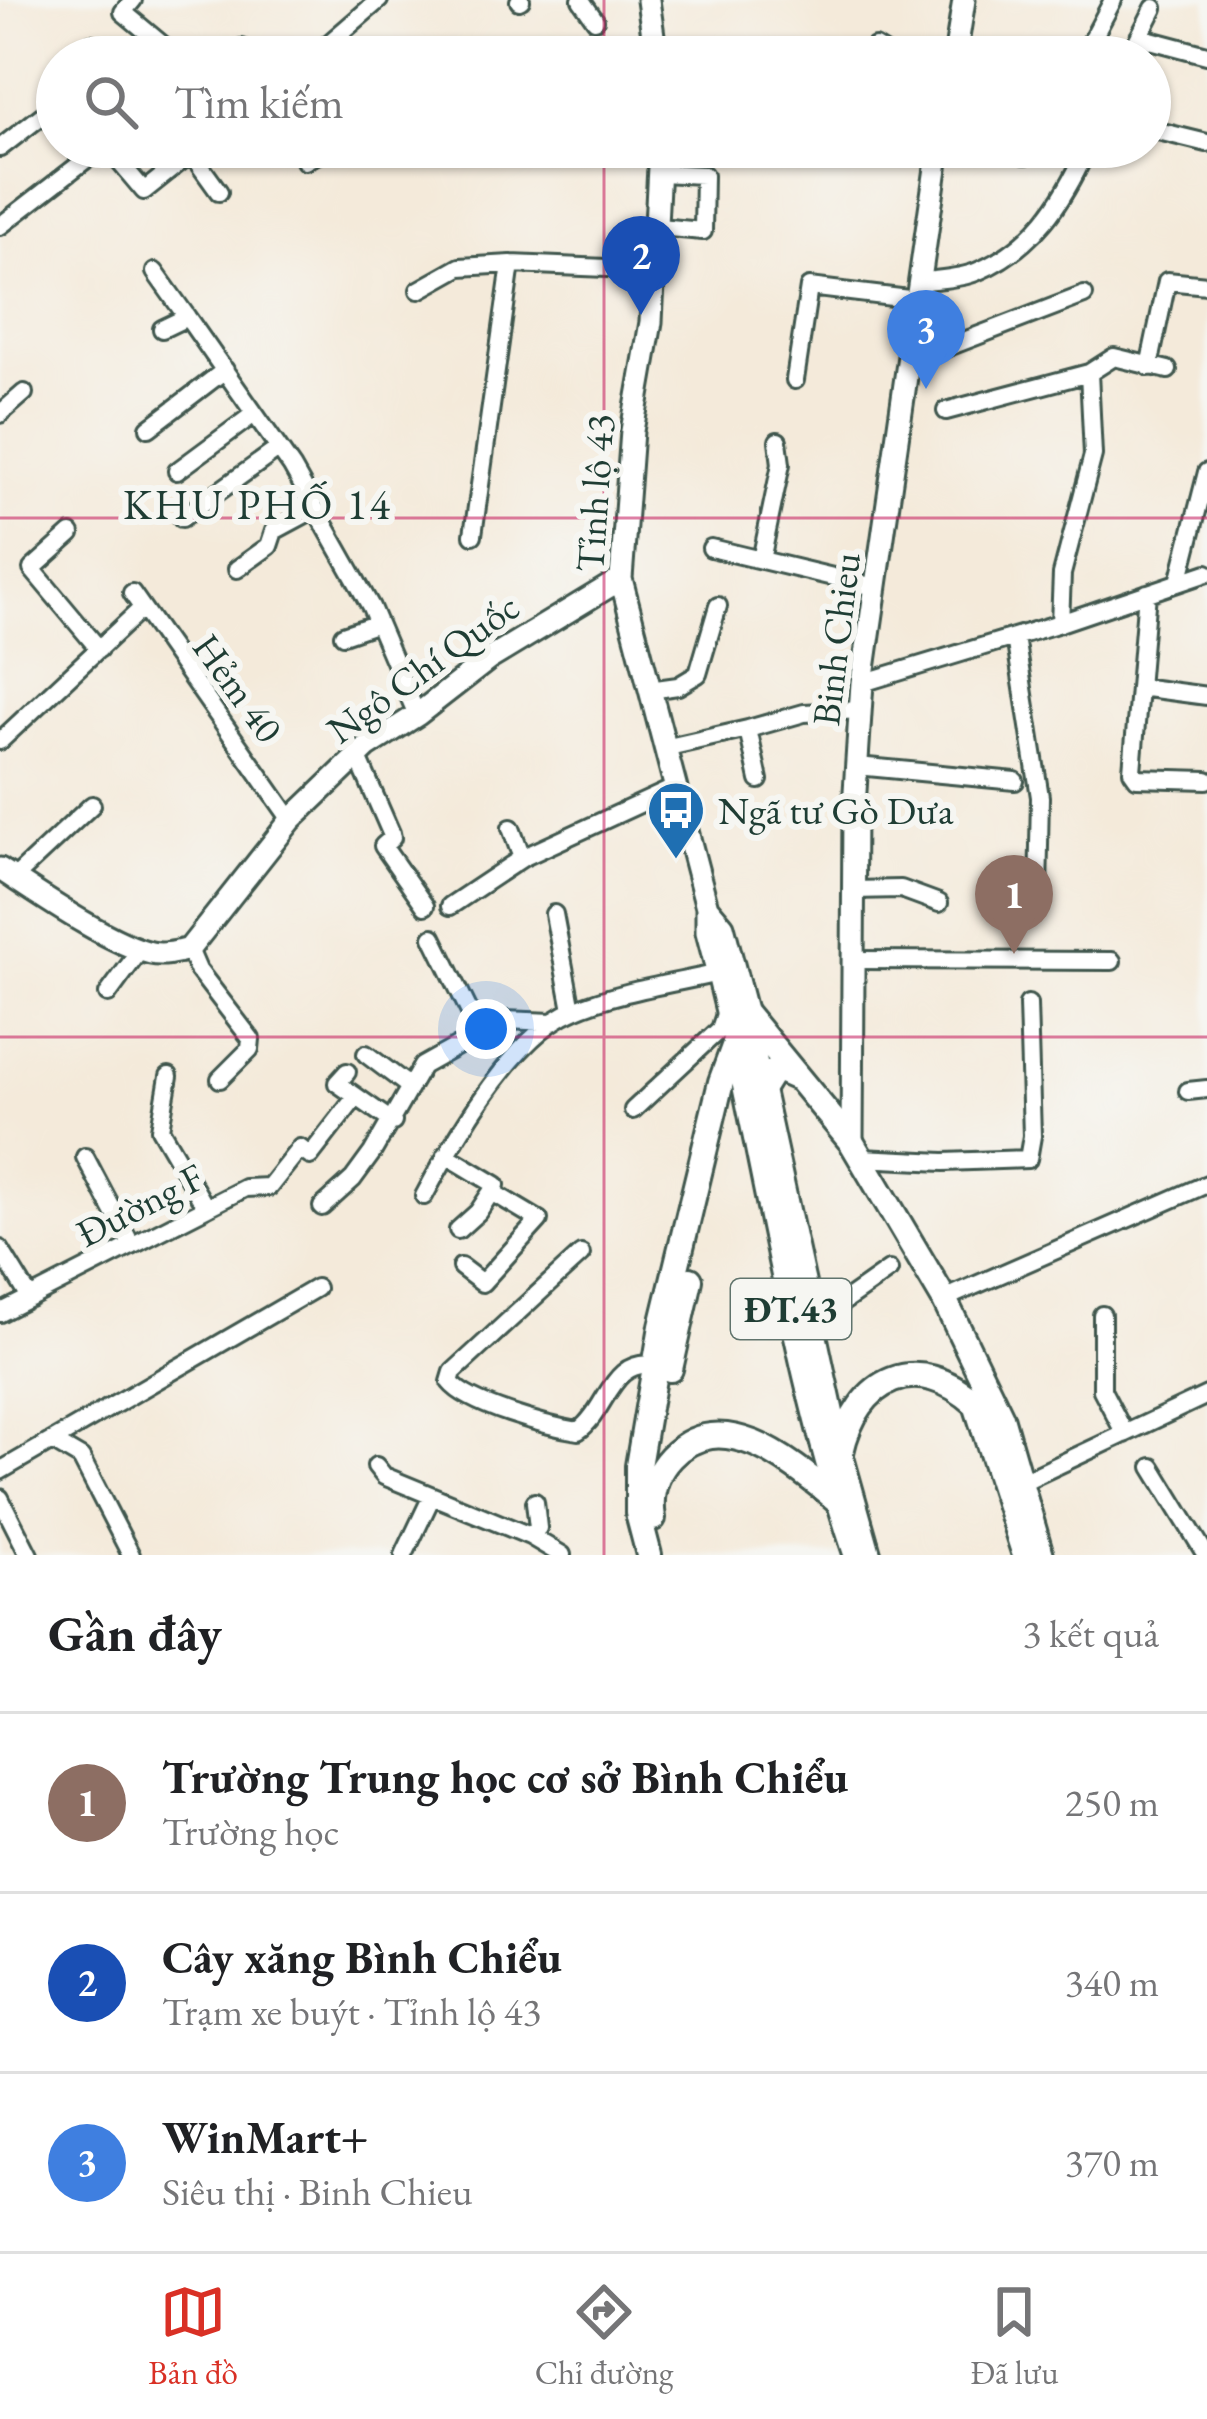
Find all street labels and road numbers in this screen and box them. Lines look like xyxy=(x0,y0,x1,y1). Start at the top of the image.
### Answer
street label: Tỉnh lộ 43 xyxy=(564,412,626,574)
street label: Binh Chieu xyxy=(800,549,872,728)
street label: Ngô Chí Quốc xyxy=(317,581,529,755)
street label: Hẻm 40 xyxy=(181,624,295,752)
street label: Đường F xyxy=(68,1151,212,1259)
road number: ĐT.43 xyxy=(731,1279,851,1339)

